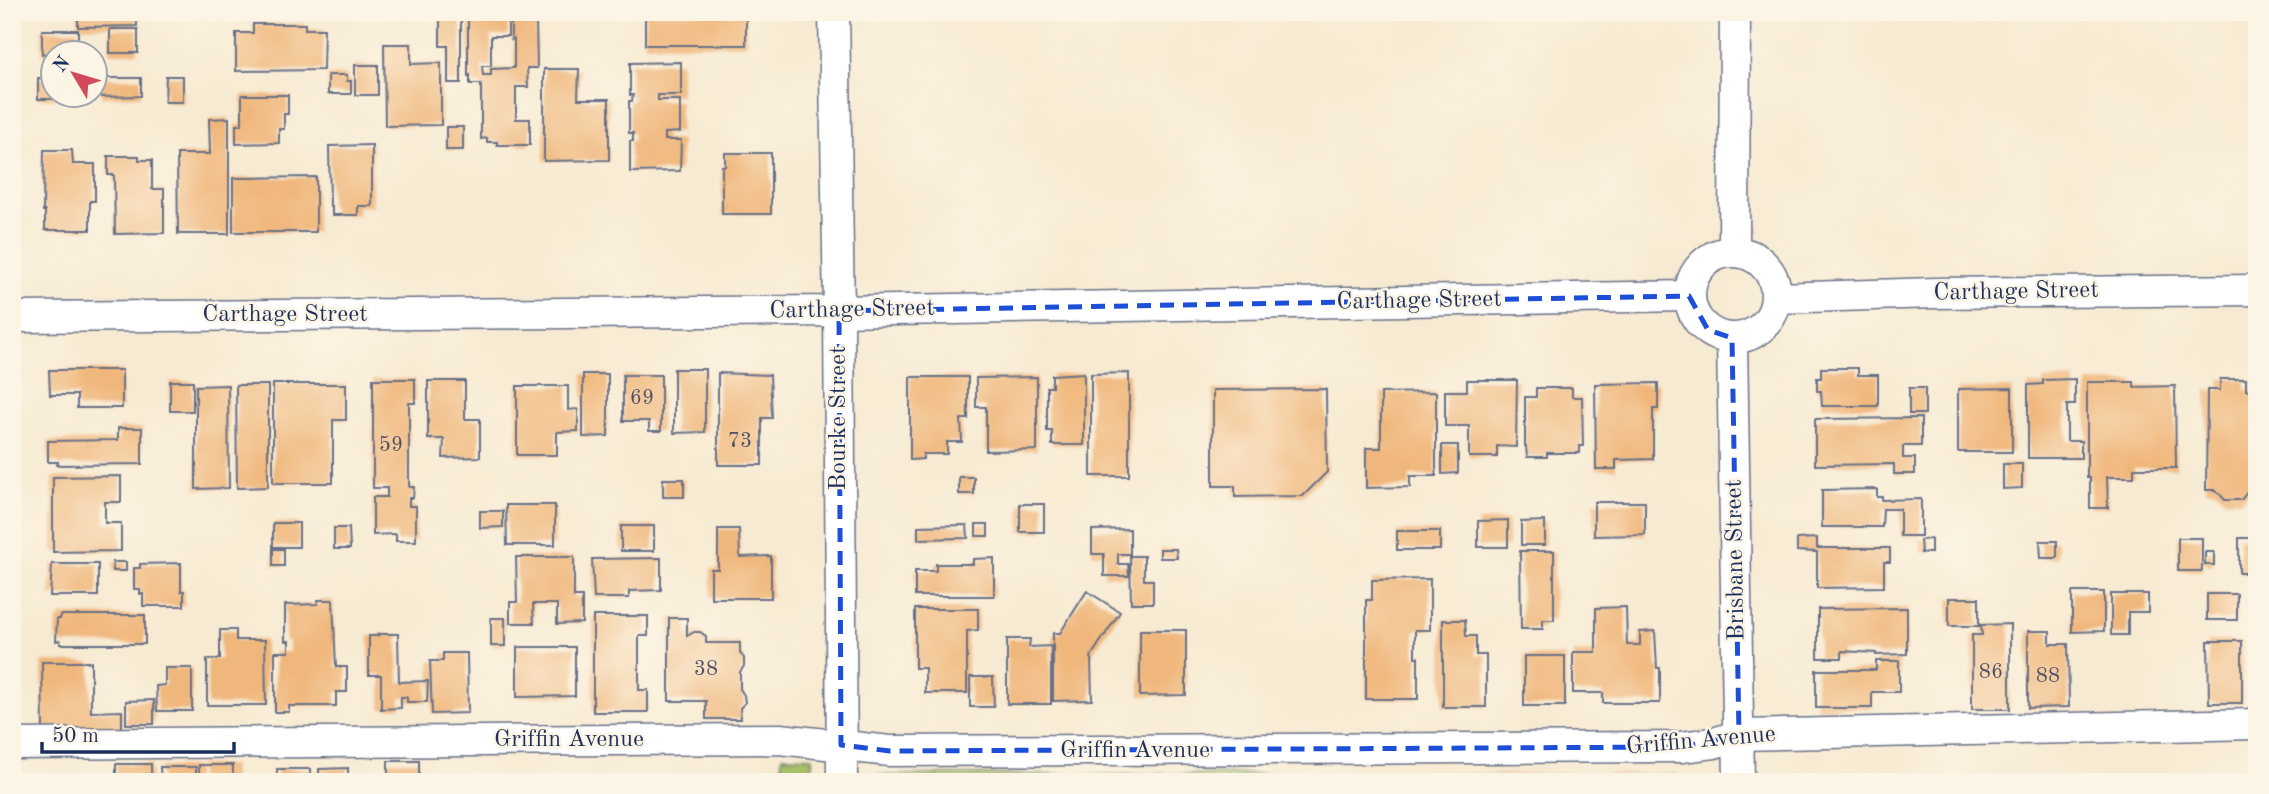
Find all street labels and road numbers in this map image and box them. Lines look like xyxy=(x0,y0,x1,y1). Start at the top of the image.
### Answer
street label: Carthage Street xyxy=(1933,279,2099,305)
street label: Carthage Street xyxy=(1336,288,1502,314)
street label: Carthage Street xyxy=(769,297,935,323)
street label: Carthage Street xyxy=(202,303,368,327)
street label: Bourke Street xyxy=(827,346,851,490)
street label: Brisbane Street xyxy=(1723,479,1749,641)
street label: Griffin Avenue xyxy=(1625,723,1777,759)
street label: Griffin Avenue xyxy=(494,728,644,752)
street label: Griffin Avenue xyxy=(1060,739,1210,763)

